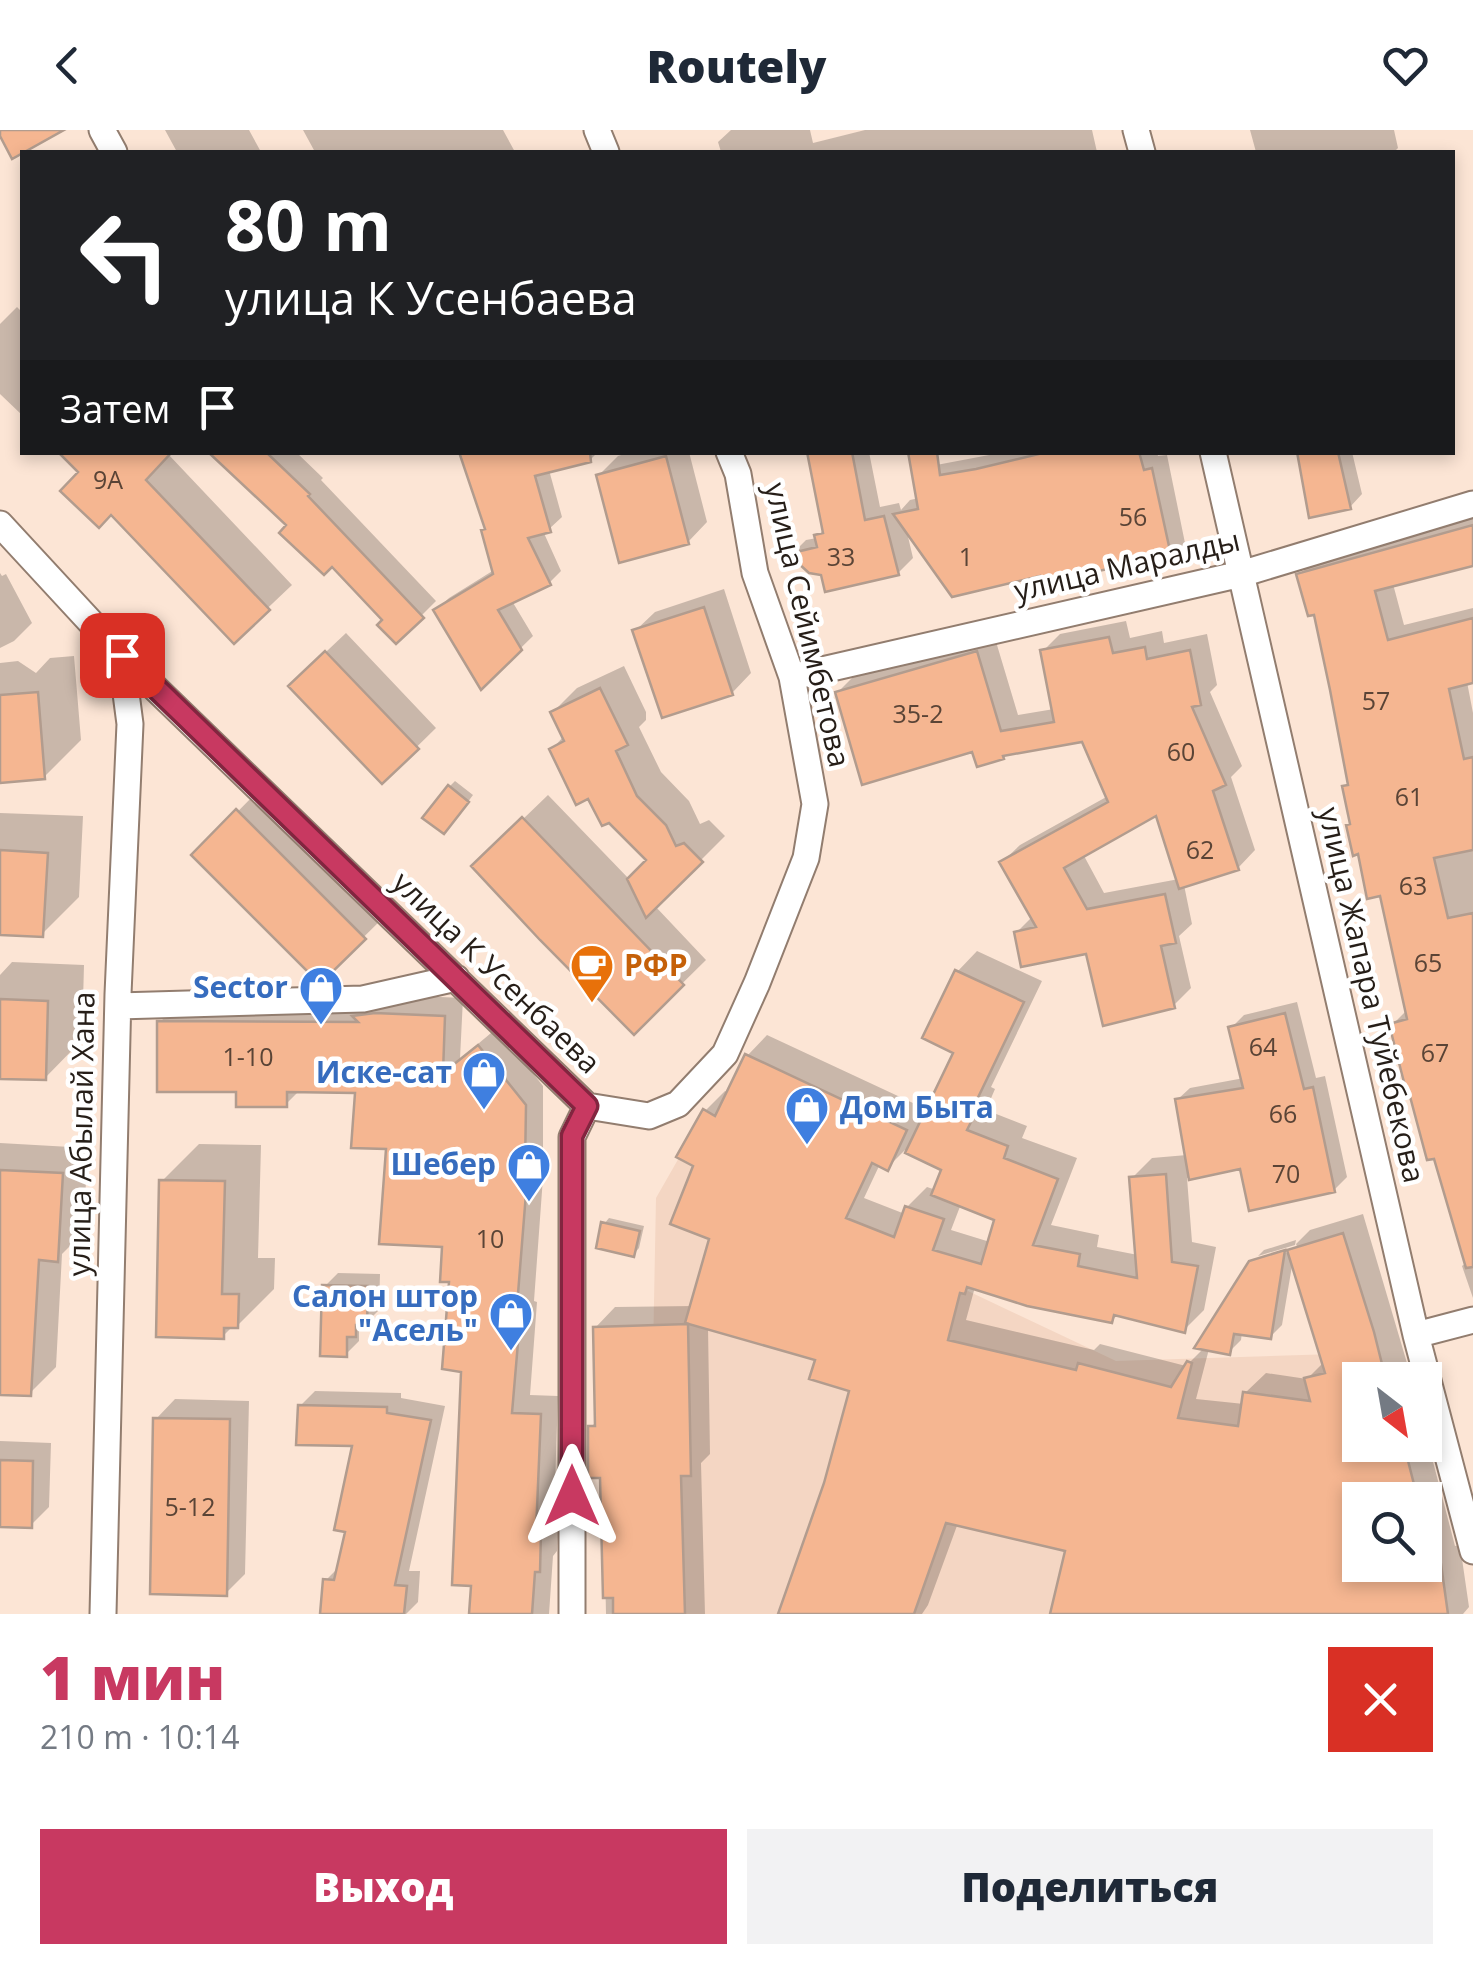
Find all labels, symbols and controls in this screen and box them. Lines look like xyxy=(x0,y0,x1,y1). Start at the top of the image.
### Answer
text: Routely xyxy=(647,35,826,96)
icon: back xyxy=(40,38,95,93)
icon: heart xyxy=(1378,38,1433,93)
text: 80 m xyxy=(225,176,392,272)
icon: left xyxy=(60,190,190,320)
text: улица К Усенбаева xyxy=(225,267,637,328)
icon: arrive xyxy=(190,380,245,435)
text: Затем xyxy=(60,382,170,434)
house number: 9А xyxy=(93,462,123,496)
street label: улица Сейимбетова xyxy=(756,478,861,771)
house number: 56 xyxy=(1119,499,1147,533)
street label: улица Маралды xyxy=(1010,519,1244,610)
house number: 33 xyxy=(827,539,855,573)
house number: 1 xyxy=(959,539,973,573)
pin xyxy=(80,613,165,698)
icon: arrive xyxy=(95,628,150,683)
house number: 57 xyxy=(1362,683,1390,717)
house number: 35-2 xyxy=(893,696,943,730)
house number: 60 xyxy=(1167,734,1195,768)
house number: 61 xyxy=(1395,779,1423,813)
street label: улица Жапара Туйебекова xyxy=(1309,803,1436,1186)
house number: 62 xyxy=(1186,832,1214,866)
street label: улица К Усенбаева xyxy=(384,862,610,1082)
house number: 63 xyxy=(1399,868,1427,902)
cafe icon: РФР xyxy=(569,943,615,1004)
place label: РФР xyxy=(624,944,687,985)
house number: 65 xyxy=(1414,945,1442,979)
shop icon: Sector xyxy=(298,965,344,1026)
place label: Sector xyxy=(193,966,288,1007)
street label: улица Абылай Хана xyxy=(58,991,103,1277)
house number: 64 xyxy=(1249,1029,1277,1063)
house number: 67 xyxy=(1421,1035,1449,1069)
house number: 1-10 xyxy=(223,1039,273,1073)
shop icon: Иске-сат xyxy=(461,1050,507,1111)
place label: Иске-сат xyxy=(316,1051,452,1092)
shop icon: Дом Быта xyxy=(784,1085,830,1146)
place label: Дом Быта xyxy=(840,1086,994,1127)
house number: 66 xyxy=(1269,1096,1297,1130)
shop icon: Шебер xyxy=(506,1142,552,1203)
place label: Шебер xyxy=(391,1143,496,1184)
house number: 70 xyxy=(1272,1156,1300,1190)
house number: 10 xyxy=(476,1221,504,1255)
place label: Салон штор "Асель" xyxy=(292,1275,478,1350)
shop icon: Салон штор "Асель" xyxy=(488,1291,534,1352)
north arrow xyxy=(1342,1362,1442,1462)
map controls xyxy=(1342,1362,1442,1582)
position arrow xyxy=(520,1444,624,1548)
button: search xyxy=(1342,1482,1442,1582)
house number: 5-12 xyxy=(165,1489,215,1523)
text: 1 мин xyxy=(40,1636,225,1718)
button: close xyxy=(1328,1647,1433,1752)
text: 210 m · 10:14 xyxy=(40,1715,239,1758)
button: Выход xyxy=(40,1829,727,1944)
button: Поделиться xyxy=(747,1829,1433,1944)

